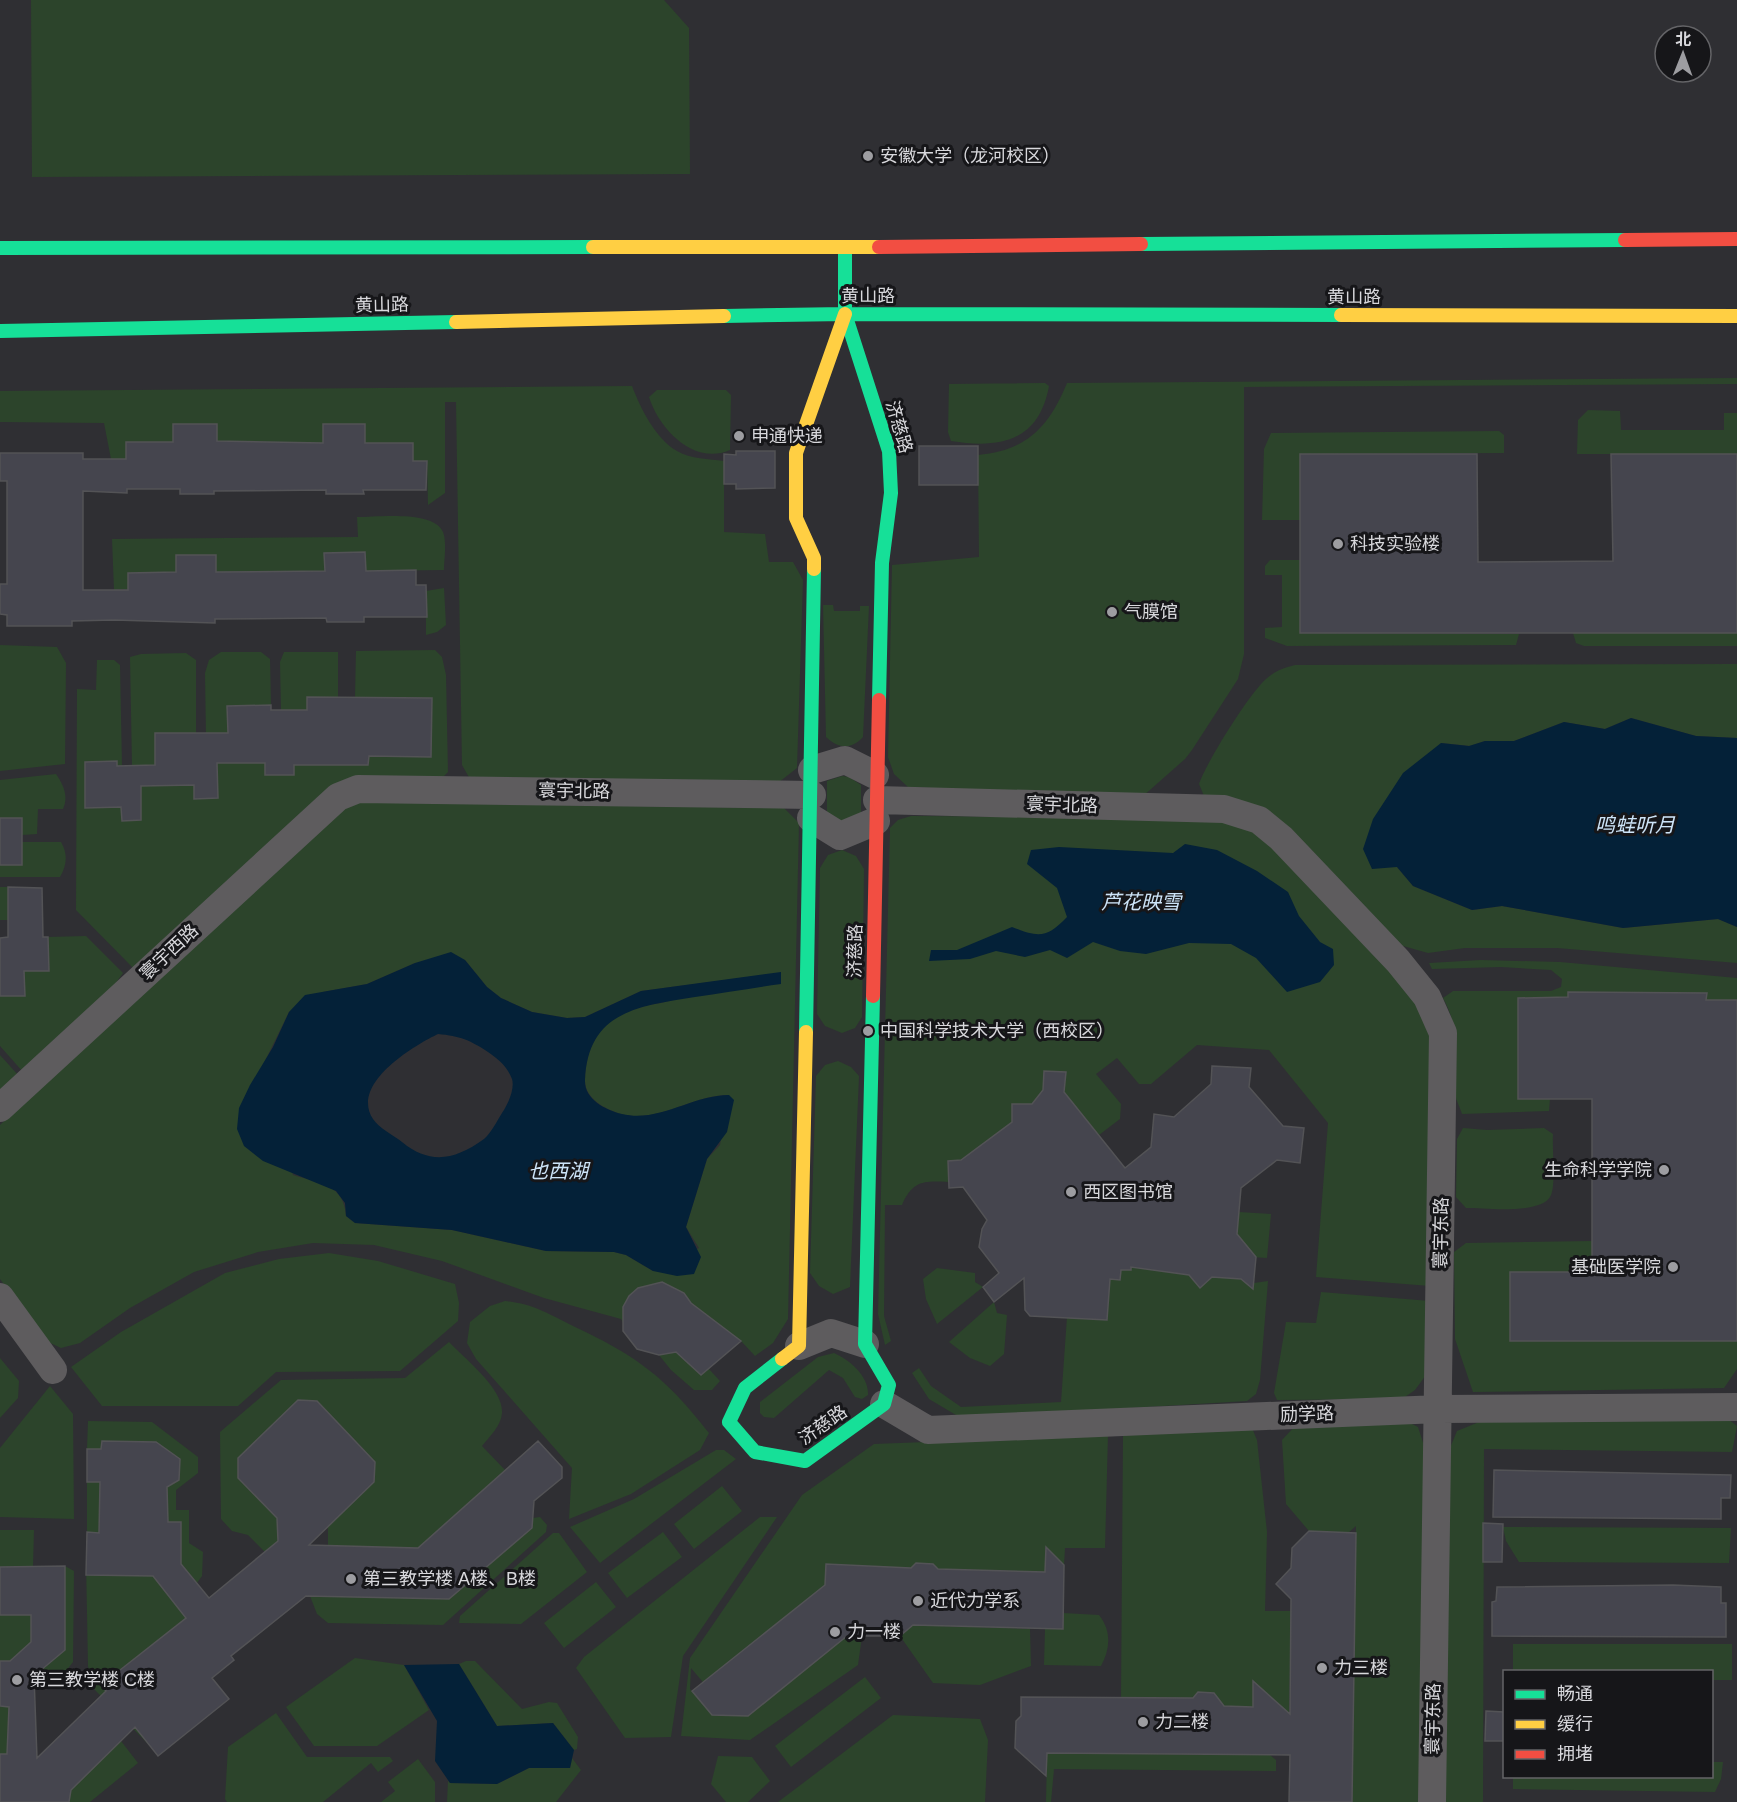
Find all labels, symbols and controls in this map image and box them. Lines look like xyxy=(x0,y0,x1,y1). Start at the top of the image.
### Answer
north arrow xyxy=(1653,24,1713,84)
text: 北 xyxy=(1675,31,1691,48)
place label: 安徽大学（龙河校区） xyxy=(880,146,1060,166)
marker: 安徽大学（龙河校区） xyxy=(861,149,875,163)
street label: 黄山路 xyxy=(841,286,895,306)
street label: 黄山路 xyxy=(1327,287,1381,307)
street label: 黄山路 xyxy=(355,295,409,315)
street label: 济慈路 xyxy=(882,398,916,456)
place label: 申通快递 xyxy=(751,426,823,446)
marker: 申通快递 xyxy=(732,429,746,443)
place label: 科技实验楼 xyxy=(1350,534,1440,554)
marker: 科技实验楼 xyxy=(1331,537,1345,551)
place label: 气膜馆 xyxy=(1124,602,1178,622)
marker: 气膜馆 xyxy=(1105,605,1119,619)
street label: 寰宇北路 xyxy=(538,780,610,802)
street label: 寰宇北路 xyxy=(1026,794,1098,816)
water label: 鸣蛙听月 xyxy=(1595,814,1676,836)
water label: 芦花映雪 xyxy=(1101,891,1183,913)
street label: 寰宇西路 xyxy=(136,920,202,984)
street label: 济慈路 xyxy=(845,924,865,978)
place label: 中国科学技术大学（西校区） xyxy=(880,1021,1114,1041)
marker: 中国科学技术大学（西校区） xyxy=(861,1024,875,1038)
water label: 也西湖 xyxy=(528,1160,591,1182)
place label: 生命科学学院 xyxy=(1544,1160,1652,1180)
marker: 生命科学学院 xyxy=(1657,1163,1671,1177)
place label: 西区图书馆 xyxy=(1083,1182,1173,1202)
marker: 西区图书馆 xyxy=(1064,1185,1078,1199)
street label: 寰宇东路 xyxy=(1430,1197,1452,1269)
place label: 基础医学院 xyxy=(1571,1257,1661,1277)
marker: 基础医学院 xyxy=(1666,1260,1680,1274)
street label: 济慈路 xyxy=(795,1401,851,1449)
street label: 励学路 xyxy=(1280,1403,1334,1425)
place label: 第三教学楼 A楼、B楼 xyxy=(363,1569,536,1589)
marker: 第三教学楼 A楼、B楼 xyxy=(344,1572,358,1586)
place label: 近代力学系 xyxy=(930,1591,1020,1611)
marker: 近代力学系 xyxy=(911,1594,925,1608)
place label: 力一楼 xyxy=(847,1622,901,1642)
marker: 力一楼 xyxy=(828,1625,842,1639)
place label: 力三楼 xyxy=(1334,1658,1388,1678)
marker: 力三楼 xyxy=(1315,1661,1329,1675)
place label: 第三教学楼 C楼 xyxy=(29,1670,155,1690)
legend xyxy=(1503,1670,1713,1778)
marker: 第三教学楼 C楼 xyxy=(10,1673,24,1687)
street label: 寰宇东路 xyxy=(1422,1683,1444,1755)
text: 畅通 xyxy=(1557,1684,1593,1704)
place label: 力二楼 xyxy=(1155,1712,1209,1732)
text: 缓行 xyxy=(1557,1714,1593,1734)
marker: 力二楼 xyxy=(1136,1715,1150,1729)
text: 拥堵 xyxy=(1557,1744,1593,1764)

